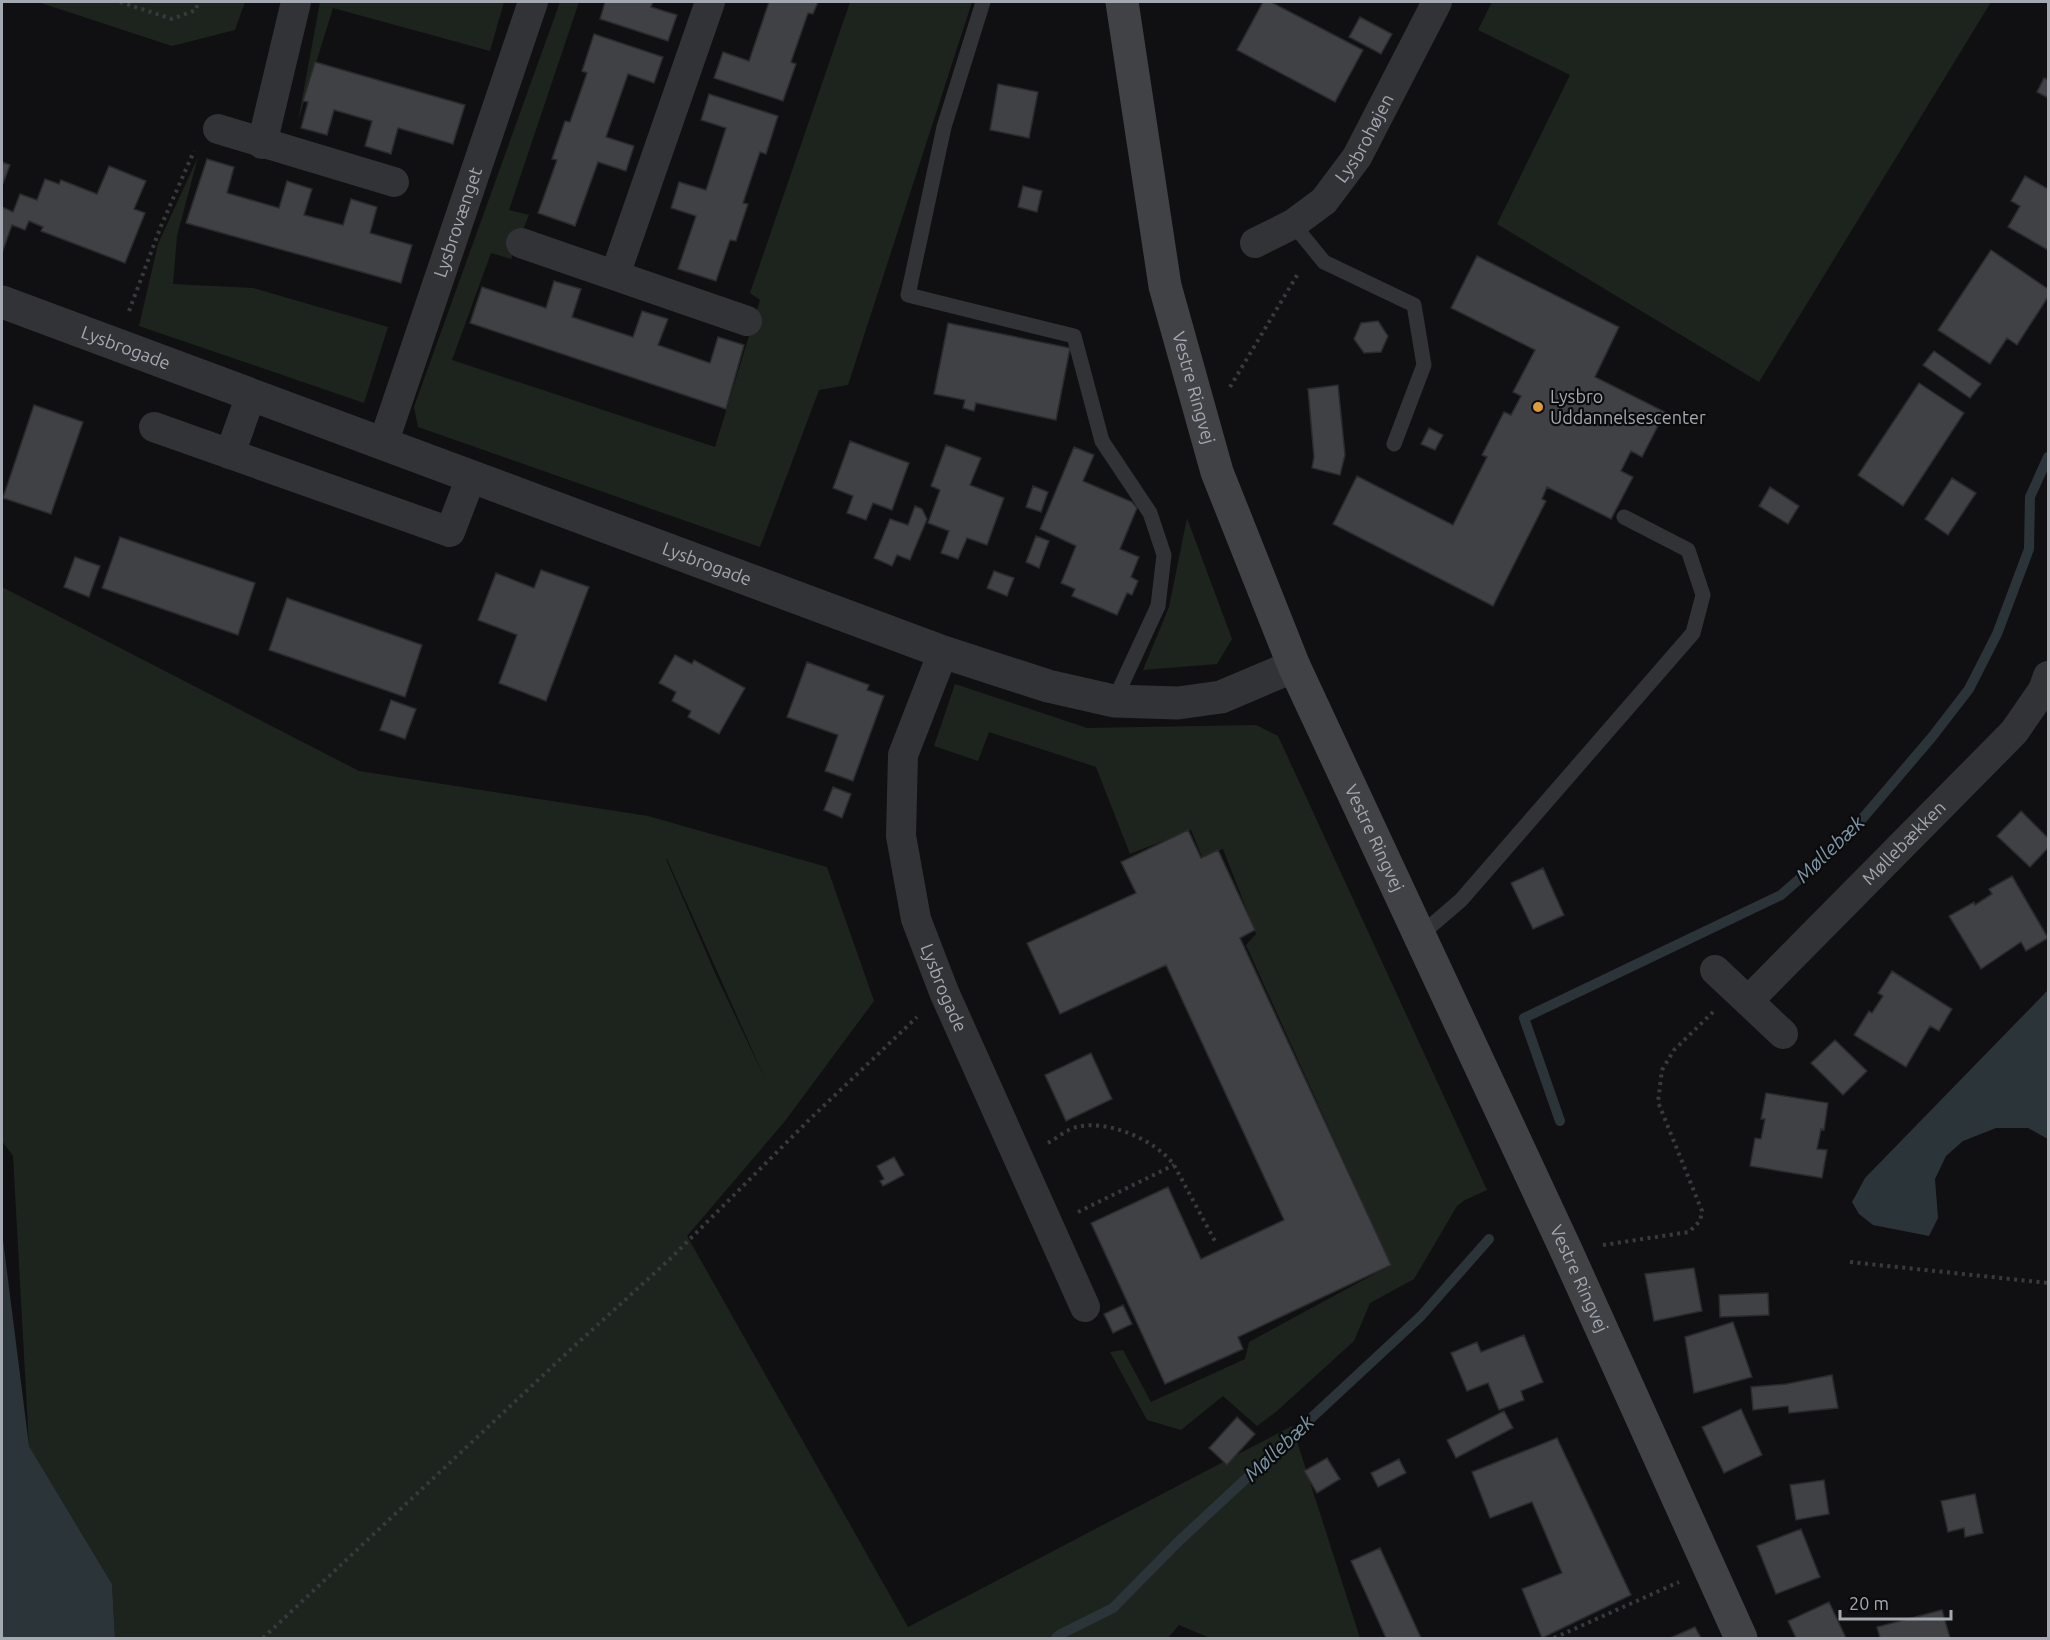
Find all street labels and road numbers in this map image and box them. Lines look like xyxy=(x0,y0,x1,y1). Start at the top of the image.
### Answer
street label: Lysbrohøjen xyxy=(1331,90,1397,186)
street label: Lysbrovænget xyxy=(429,164,485,280)
street label: Lysbrogade xyxy=(79,321,173,373)
street label: Vestre Ringvej xyxy=(1169,329,1220,446)
street label: Lysbrogade xyxy=(660,538,754,589)
street label: Vestre Ringvej xyxy=(1342,781,1409,894)
street label: Møllebækken xyxy=(1858,796,1949,888)
street label: Lysbrogade xyxy=(917,941,971,1035)
street label: Vestre Ringvej xyxy=(1547,1222,1613,1335)

